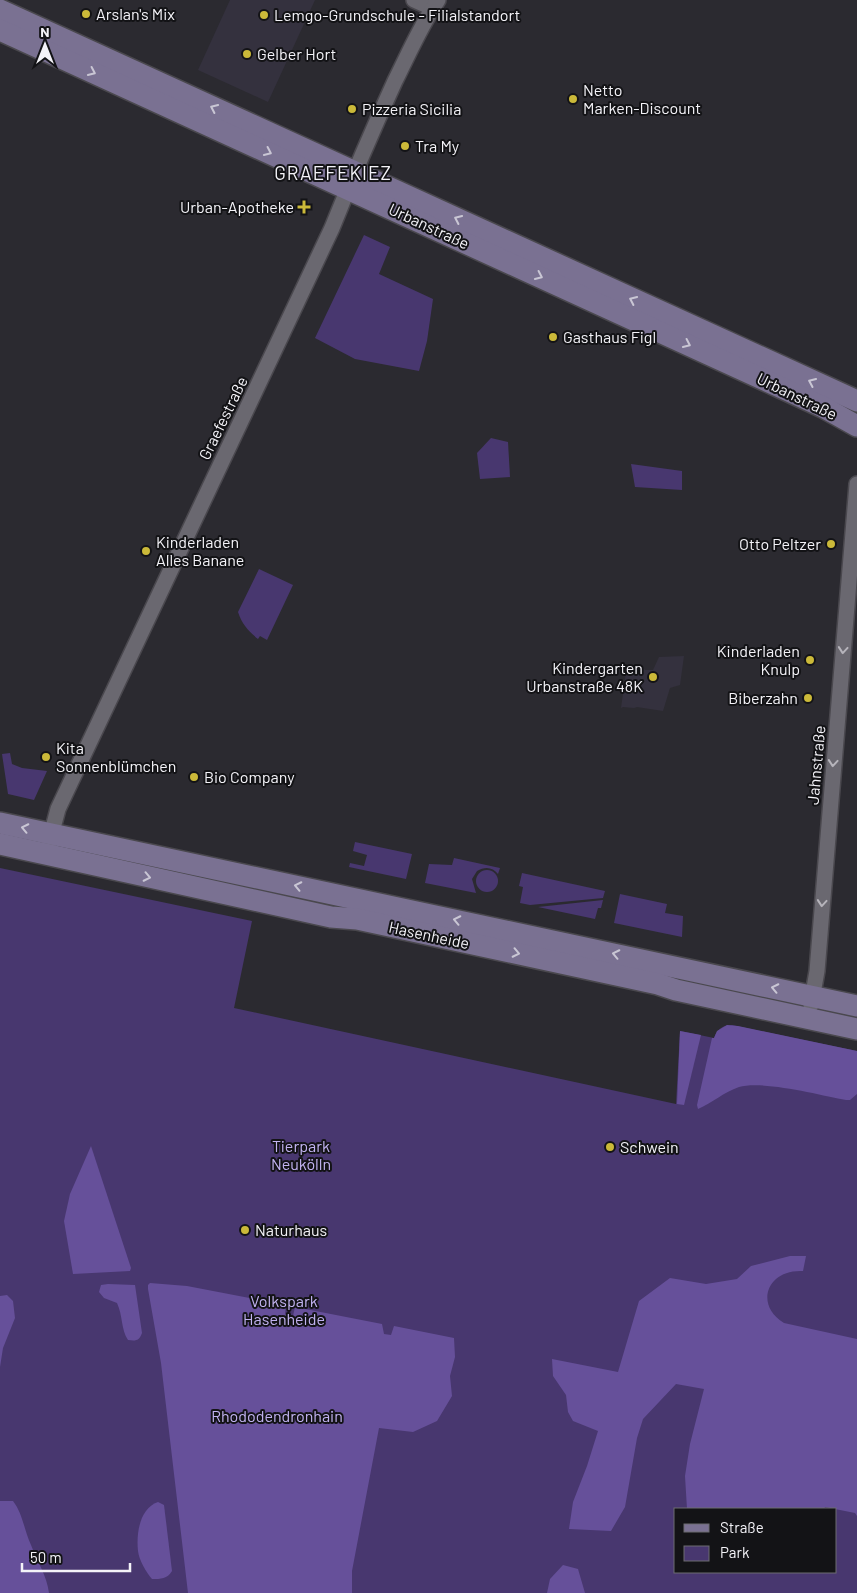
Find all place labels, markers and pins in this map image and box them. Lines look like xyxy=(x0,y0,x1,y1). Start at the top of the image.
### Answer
place label: Arslan's Mix xyxy=(96,4,175,23)
place label: Lemgo-Grundschule - Filialstandort xyxy=(274,5,520,24)
marker: Arslan's Mix xyxy=(80,8,92,20)
marker: Lemgo-Grundschule - Filialstandort xyxy=(258,9,270,21)
place label: Gelber Hort xyxy=(257,44,336,63)
marker: Gelber Hort xyxy=(241,48,253,60)
place label: Netto Marken-Discount xyxy=(583,80,701,117)
marker: Netto Marken-Discount xyxy=(567,93,579,105)
place label: Pizzeria Sicilia xyxy=(362,99,461,118)
marker: Pizzeria Sicilia xyxy=(346,103,358,115)
place label: Tra My xyxy=(415,136,460,155)
marker: Tra My xyxy=(399,140,411,152)
place label: Urban-Apotheke xyxy=(180,197,294,216)
marker: Urban-Apotheke xyxy=(298,201,310,213)
place label: Gasthaus Figl xyxy=(563,327,656,346)
marker: Gasthaus Figl xyxy=(547,331,559,343)
place label: Kinderladen Alles Banane xyxy=(156,532,244,569)
place label: Otto Peltzer xyxy=(739,534,821,553)
marker: Otto Peltzer xyxy=(825,538,837,550)
marker: Kinderladen Alles Banane xyxy=(140,545,152,557)
place label: Kinderladen Knulp xyxy=(717,641,800,678)
marker: Kinderladen Knulp xyxy=(804,654,816,666)
place label: Kindergarten Urbanstraße 48K xyxy=(526,658,643,695)
marker: Kindergarten Urbanstraße 48K xyxy=(647,671,659,683)
place label: Biberzahn xyxy=(728,688,798,707)
marker: Biberzahn xyxy=(802,692,814,704)
place label: Kita Sonnenblümchen xyxy=(56,738,176,775)
marker: Kita Sonnenblümchen xyxy=(40,751,52,763)
place label: Bio Company xyxy=(204,767,295,786)
marker: Bio Company xyxy=(188,771,200,783)
place label: Schwein xyxy=(620,1137,679,1156)
marker: Schwein xyxy=(604,1141,616,1153)
place label: Naturhaus xyxy=(255,1220,327,1239)
marker: Naturhaus xyxy=(239,1224,251,1236)

